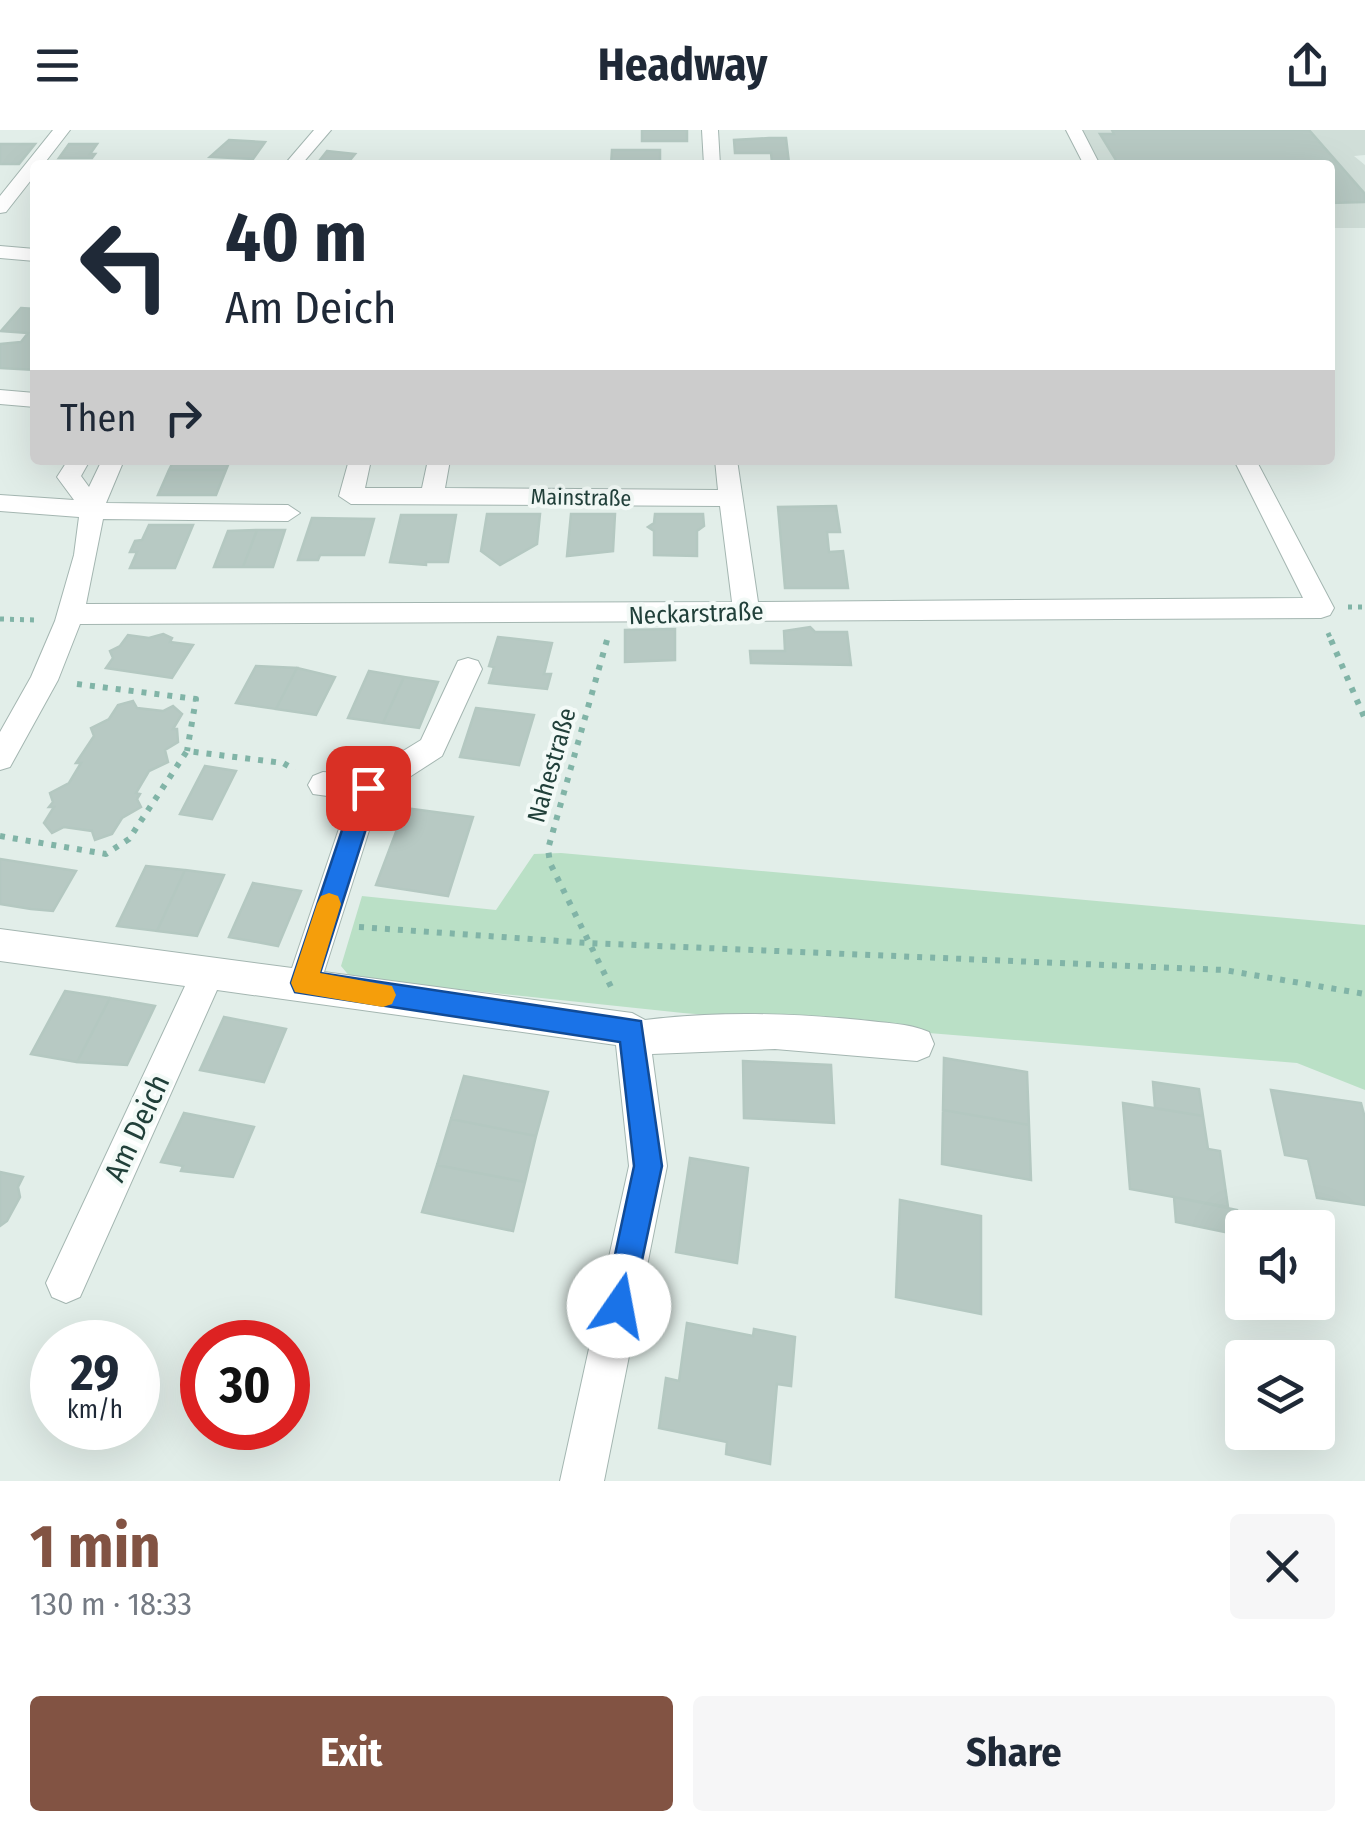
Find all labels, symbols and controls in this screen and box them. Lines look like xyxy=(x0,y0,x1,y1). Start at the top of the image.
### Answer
icon: menu xyxy=(30,38,85,93)
text: Headway xyxy=(598,38,767,92)
icon: share xyxy=(1280,38,1335,93)
text: 40 m xyxy=(225,196,367,280)
icon: left xyxy=(60,200,190,330)
text: Am Deich xyxy=(225,281,397,335)
icon: right xyxy=(156,390,211,445)
text: Then xyxy=(60,395,136,441)
street label: Mainstraße xyxy=(530,483,632,512)
street label: Neckarstraße xyxy=(628,597,764,631)
street label: Nahestraße xyxy=(521,705,583,826)
pin xyxy=(326,746,411,831)
icon: arrive xyxy=(341,761,396,816)
street label: Am Deich xyxy=(97,1069,177,1187)
map controls xyxy=(1225,1210,1335,1450)
button: sound xyxy=(1225,1210,1335,1320)
position arrow xyxy=(567,1254,671,1358)
speed limit sign: 30 xyxy=(180,1320,310,1450)
button: layers xyxy=(1225,1340,1335,1450)
text: 29 xyxy=(71,1343,119,1403)
text: km/h xyxy=(67,1395,123,1425)
text: 1 min xyxy=(30,1511,161,1583)
button: close xyxy=(1230,1514,1335,1619)
text: 130 m · 18:33 xyxy=(30,1585,192,1623)
button: Exit xyxy=(30,1696,673,1811)
button: Share xyxy=(693,1696,1335,1811)

